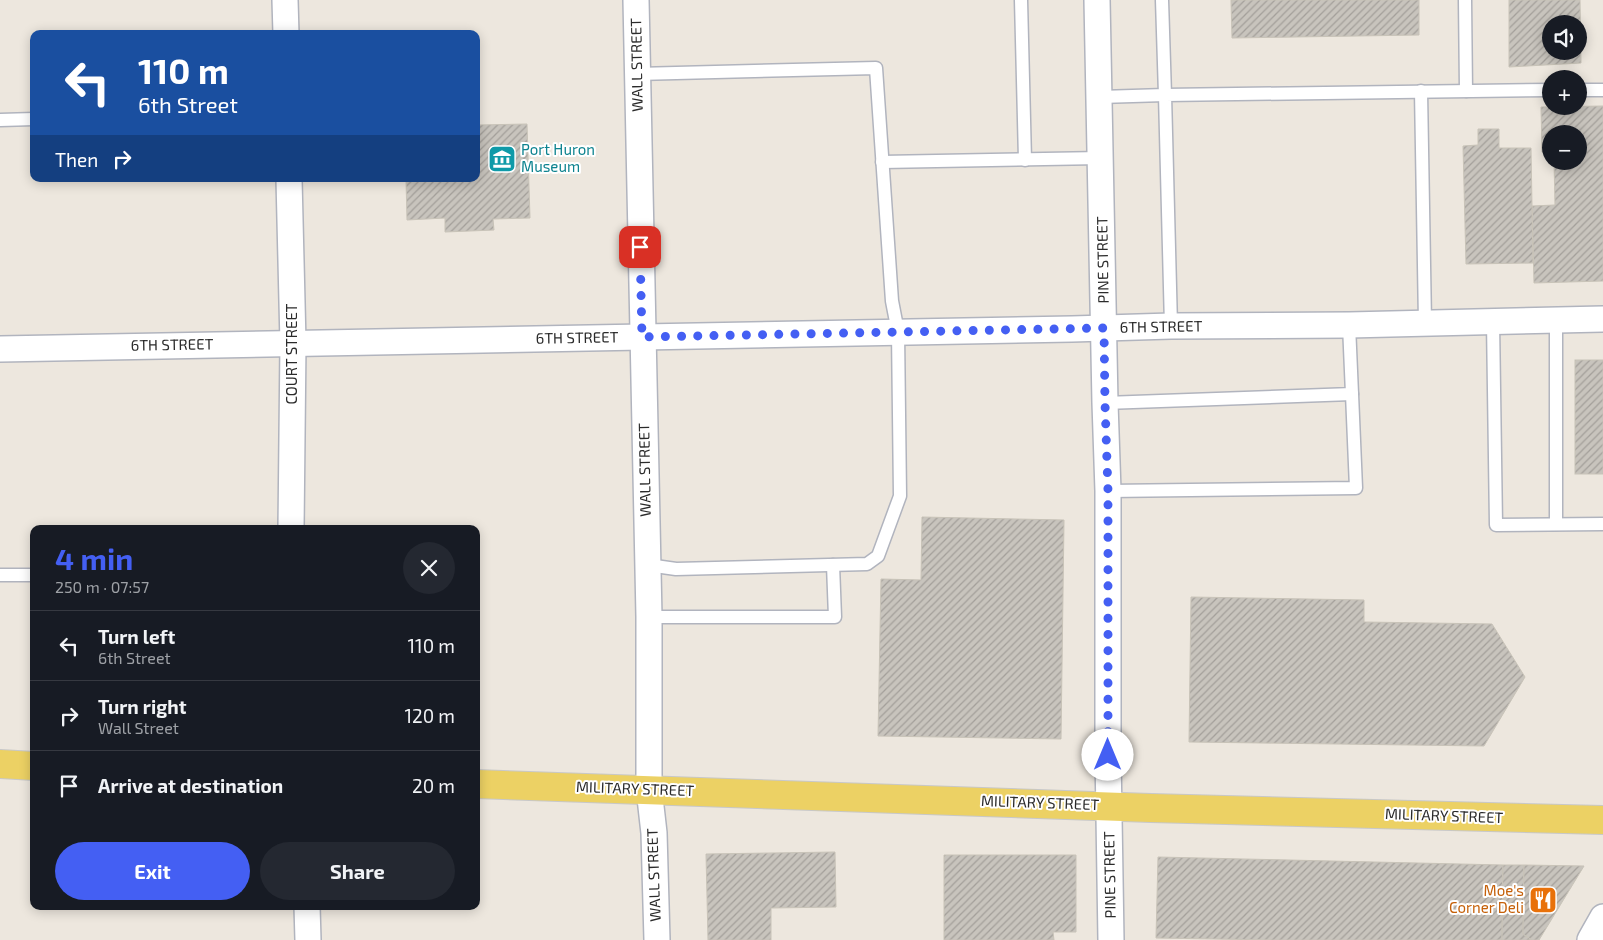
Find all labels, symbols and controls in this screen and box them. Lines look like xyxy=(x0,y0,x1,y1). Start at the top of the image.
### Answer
map controls xyxy=(1542,15,1587,170)
button: sound xyxy=(1542,15,1587,60)
street label: WALL STREET xyxy=(626,18,646,112)
text: 110 m xyxy=(138,49,229,91)
icon: left xyxy=(55,50,120,115)
button: + xyxy=(1542,70,1587,115)
text: 6th Street xyxy=(138,91,238,117)
button: − xyxy=(1542,125,1587,170)
place label: Port Huron Museum xyxy=(521,140,595,175)
museum icon: Port Huron Museum xyxy=(487,144,517,174)
icon: right xyxy=(108,145,136,173)
text: Then xyxy=(55,148,98,171)
street label: PINE STREET xyxy=(1092,216,1112,304)
pin xyxy=(619,226,661,268)
icon: arrive xyxy=(626,233,654,261)
street label: COURT STREET xyxy=(282,303,300,405)
street label: 6TH STREET xyxy=(1120,316,1203,336)
street label: 6TH STREET xyxy=(536,327,619,347)
street label: 6TH STREET xyxy=(131,334,214,354)
street label: WALL STREET xyxy=(634,423,654,517)
text: 4 min xyxy=(55,540,133,576)
button: close xyxy=(403,542,455,594)
text: 250 m · 07:57 xyxy=(55,577,149,596)
text: Turn left xyxy=(98,625,175,648)
icon: left xyxy=(55,632,83,660)
text: 110 m xyxy=(408,634,455,657)
text: 6th Street xyxy=(98,648,171,667)
text: Turn right xyxy=(98,695,186,718)
icon: right xyxy=(55,702,83,730)
text: 120 m xyxy=(404,704,455,727)
text: Wall Street xyxy=(98,718,179,737)
position arrow xyxy=(1081,728,1133,780)
icon: arrive xyxy=(55,772,83,800)
text: Arrive at destination xyxy=(98,774,283,797)
text: 20 m xyxy=(412,774,455,797)
street label: MILITARY STREET xyxy=(576,777,695,799)
street label: MILITARY STREET xyxy=(981,791,1100,813)
street label: MILITARY STREET xyxy=(1385,804,1504,826)
street label: WALL STREET xyxy=(642,828,664,922)
street label: PINE STREET xyxy=(1099,831,1119,919)
button: Exit xyxy=(55,842,250,900)
button: Share xyxy=(260,842,455,900)
place label: Moe's Corner Deli xyxy=(1449,881,1524,916)
restaurant icon: Moe's Corner Deli xyxy=(1528,885,1558,915)

